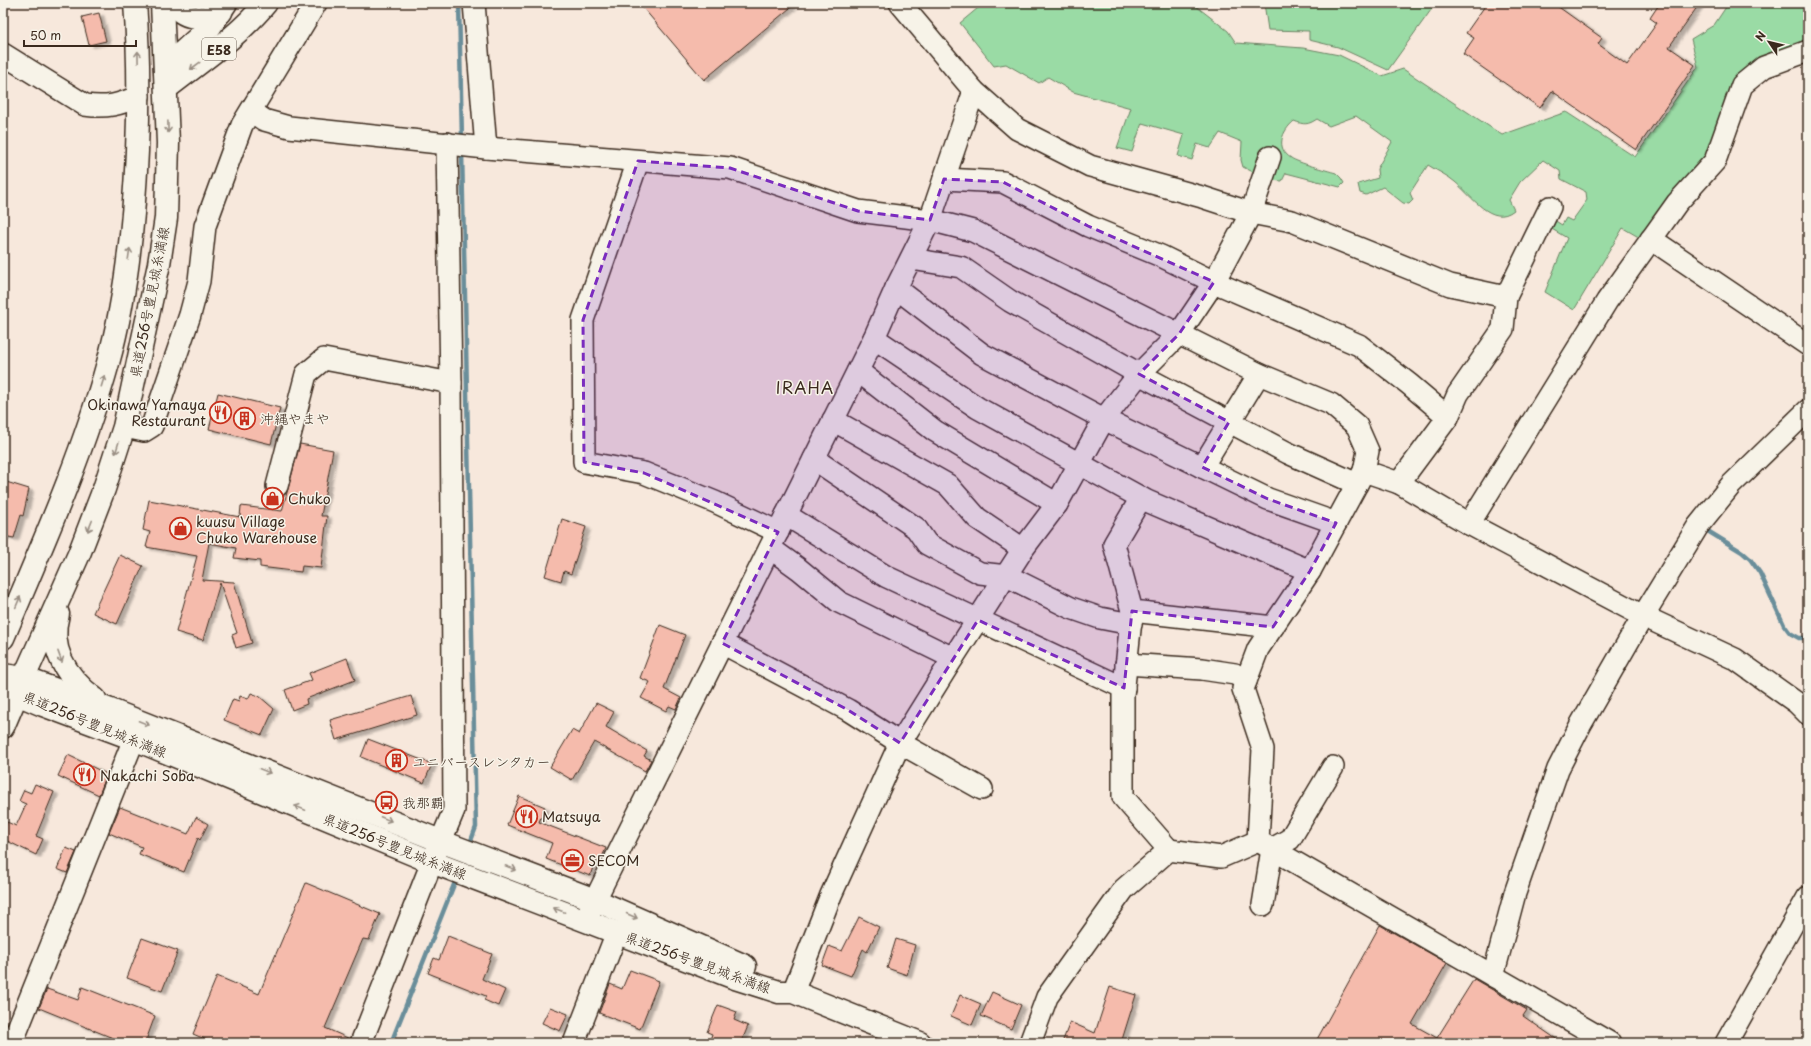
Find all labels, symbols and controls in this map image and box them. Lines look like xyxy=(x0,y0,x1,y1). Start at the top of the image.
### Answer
scale bar xyxy=(24,22,136,48)
north arrow xyxy=(1749,22,1789,62)
text: 50 m xyxy=(30,26,61,44)
text: N xyxy=(1751,27,1770,44)
road number: E58 xyxy=(202,38,236,60)
one-way arrow xyxy=(135,51,142,64)
one-way arrow xyxy=(190,62,201,70)
one-way arrow xyxy=(164,120,172,133)
street label: 県道256号豊見城糸満線 xyxy=(124,225,174,379)
one-way arrow xyxy=(125,248,133,261)
one-way arrow xyxy=(100,375,107,388)
district label: IRAHA xyxy=(776,375,834,399)
place label: Okinawa Yamaya Restaurant xyxy=(87,394,206,431)
restaurant icon: Okinawa Yamaya Restaurant xyxy=(208,399,234,425)
building icon: 沖縄やまや xyxy=(232,405,258,431)
place label: 沖縄やまや xyxy=(260,408,330,429)
one-way arrow xyxy=(113,441,120,454)
shop icon: Chuko xyxy=(259,485,285,511)
place label: Chuko xyxy=(288,488,331,509)
place label: kuusu Village Chuko Warehouse xyxy=(196,511,317,548)
shop icon: kuusu Village Chuko Warehouse xyxy=(168,516,194,542)
one-way arrow xyxy=(86,519,94,531)
one-way arrow xyxy=(15,596,22,608)
one-way arrow xyxy=(57,650,65,662)
street label: 県道256号豊見城糸満線 xyxy=(20,685,170,763)
one-way arrow xyxy=(138,720,150,727)
building icon: ユニバースレンタカー xyxy=(383,748,409,774)
place label: ユニバースレンタカー xyxy=(412,751,551,772)
restaurant icon: Nakachi Soba xyxy=(71,762,97,788)
place label: Nakachi Soba xyxy=(100,765,195,786)
one-way arrow xyxy=(259,768,271,775)
bus stop icon: 我那覇 xyxy=(374,789,400,815)
place label: 我那覇 xyxy=(402,792,444,813)
restaurant icon: Matsuya xyxy=(513,803,539,829)
one-way arrow xyxy=(295,804,307,811)
place label: Matsuya xyxy=(542,806,601,827)
street label: 県道256号豊見城糸満線 xyxy=(320,807,470,885)
one-way arrow xyxy=(379,816,391,824)
office icon: SECOM xyxy=(560,847,586,873)
place label: SECOM xyxy=(588,850,639,871)
one-way arrow xyxy=(505,865,517,873)
one-way arrow xyxy=(553,906,565,914)
one-way arrow xyxy=(625,913,637,921)
street label: 県道256号豊見城糸満線 xyxy=(622,926,774,998)

